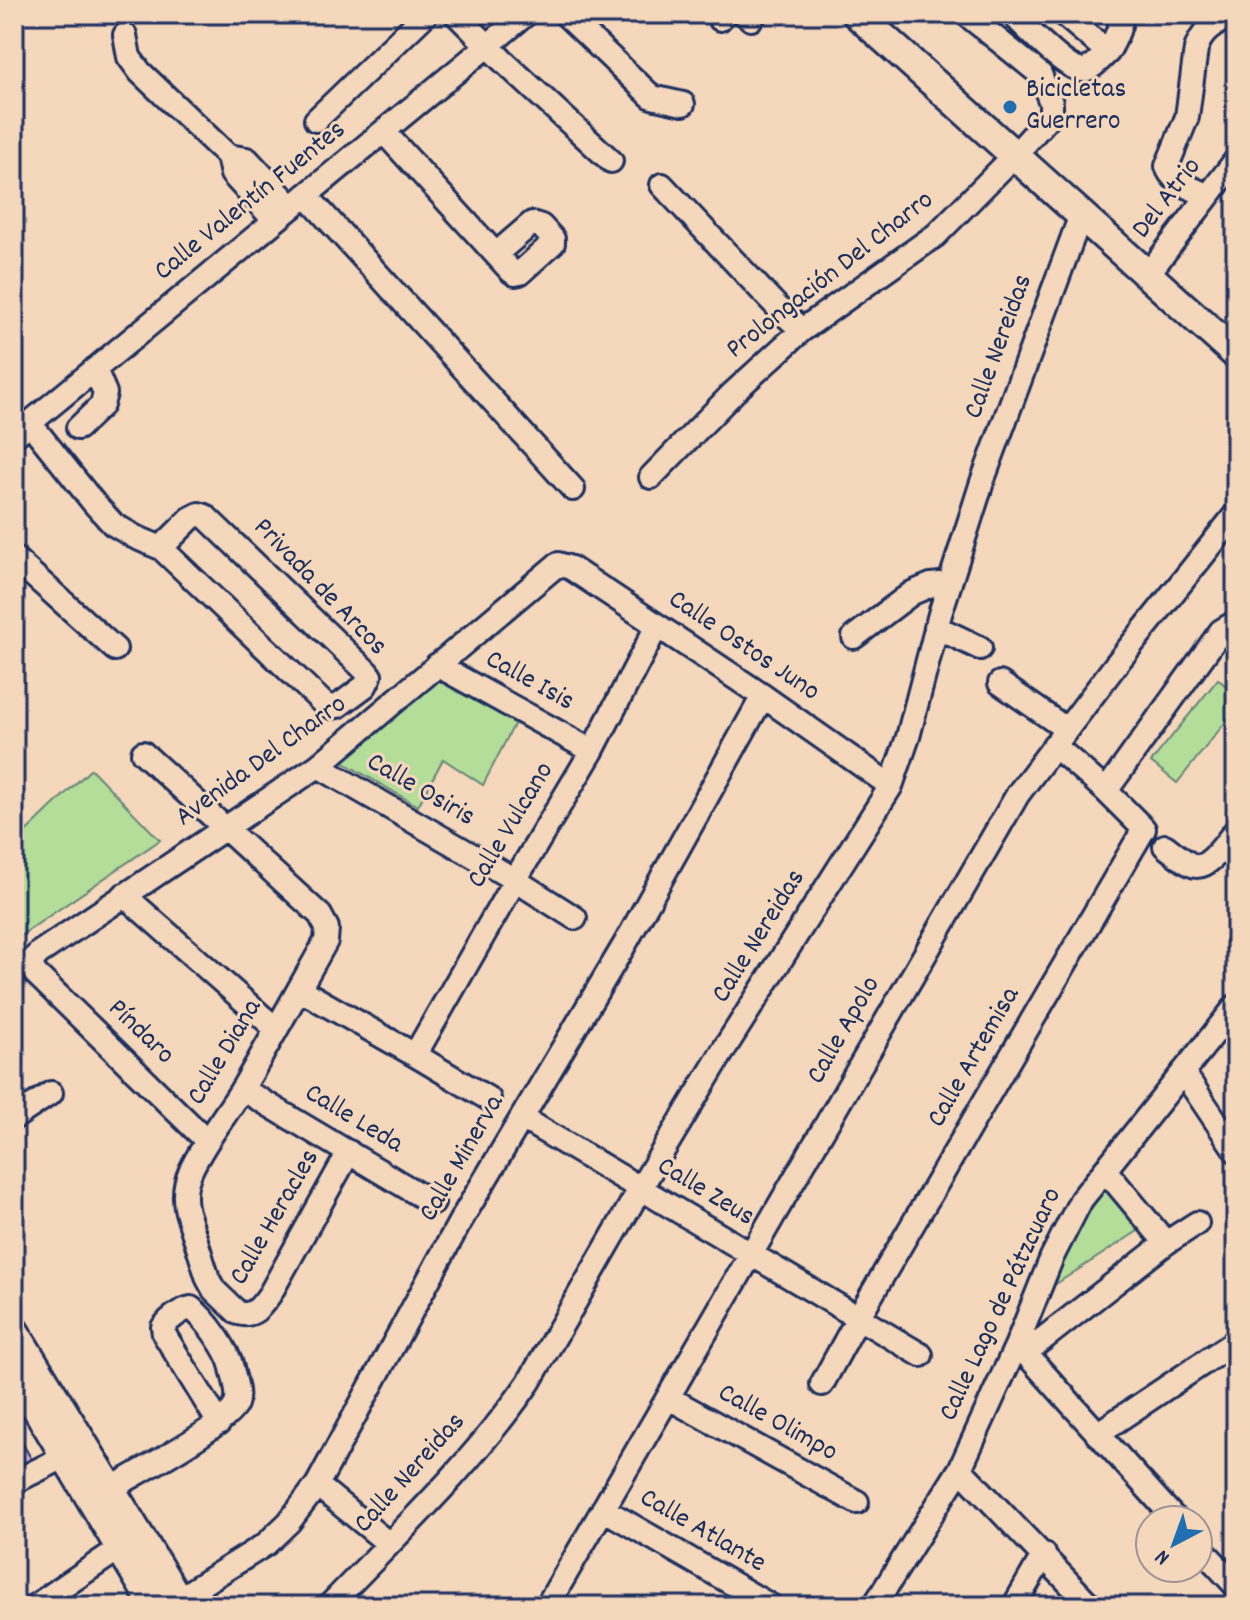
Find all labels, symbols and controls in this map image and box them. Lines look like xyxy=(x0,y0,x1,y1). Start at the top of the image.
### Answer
place label: Bicicletas Guerrero xyxy=(1026,71,1126,143)
marker: Bicicletas Guerrero xyxy=(1001,98,1019,116)
street label: Calle Valentín Fuentes xyxy=(146,112,356,292)
street label: Del Atrio xyxy=(1123,150,1213,248)
street label: Prolongación Del Charro xyxy=(719,182,943,370)
street label: Calle Nereidas xyxy=(955,269,1045,425)
street label: Privada de Arcos xyxy=(243,510,395,666)
street label: Calle Ostos Juno xyxy=(659,581,827,713)
street label: Calle Isis xyxy=(477,641,581,723)
street label: Avenida Del Charro xyxy=(168,686,356,838)
street label: Calle Osiris xyxy=(358,744,482,838)
street label: Calle Vulcano xyxy=(459,755,565,897)
street label: Calle Nereidas xyxy=(703,862,817,1012)
street label: Calle Apolo xyxy=(798,970,892,1092)
street label: Calle Artemisa xyxy=(919,979,1032,1136)
street label: Píndaro xyxy=(97,991,183,1075)
street label: Calle Diana xyxy=(179,991,274,1114)
street label: Calle Leda xyxy=(296,1075,411,1166)
street label: Calle Minerva xyxy=(410,1087,516,1230)
street label: Calle Heracles xyxy=(221,1143,331,1293)
street label: Calle Zeus xyxy=(649,1148,761,1238)
street label: Calle Lago de Pátzcuaro xyxy=(930,1182,1074,1428)
street label: Calle Olimpo xyxy=(710,1375,844,1473)
street label: Calle Nereidas xyxy=(346,1404,476,1544)
street label: Calle Atlante xyxy=(631,1480,773,1584)
north arrow xyxy=(1134,1504,1214,1584)
text: N xyxy=(1149,1541,1177,1572)

